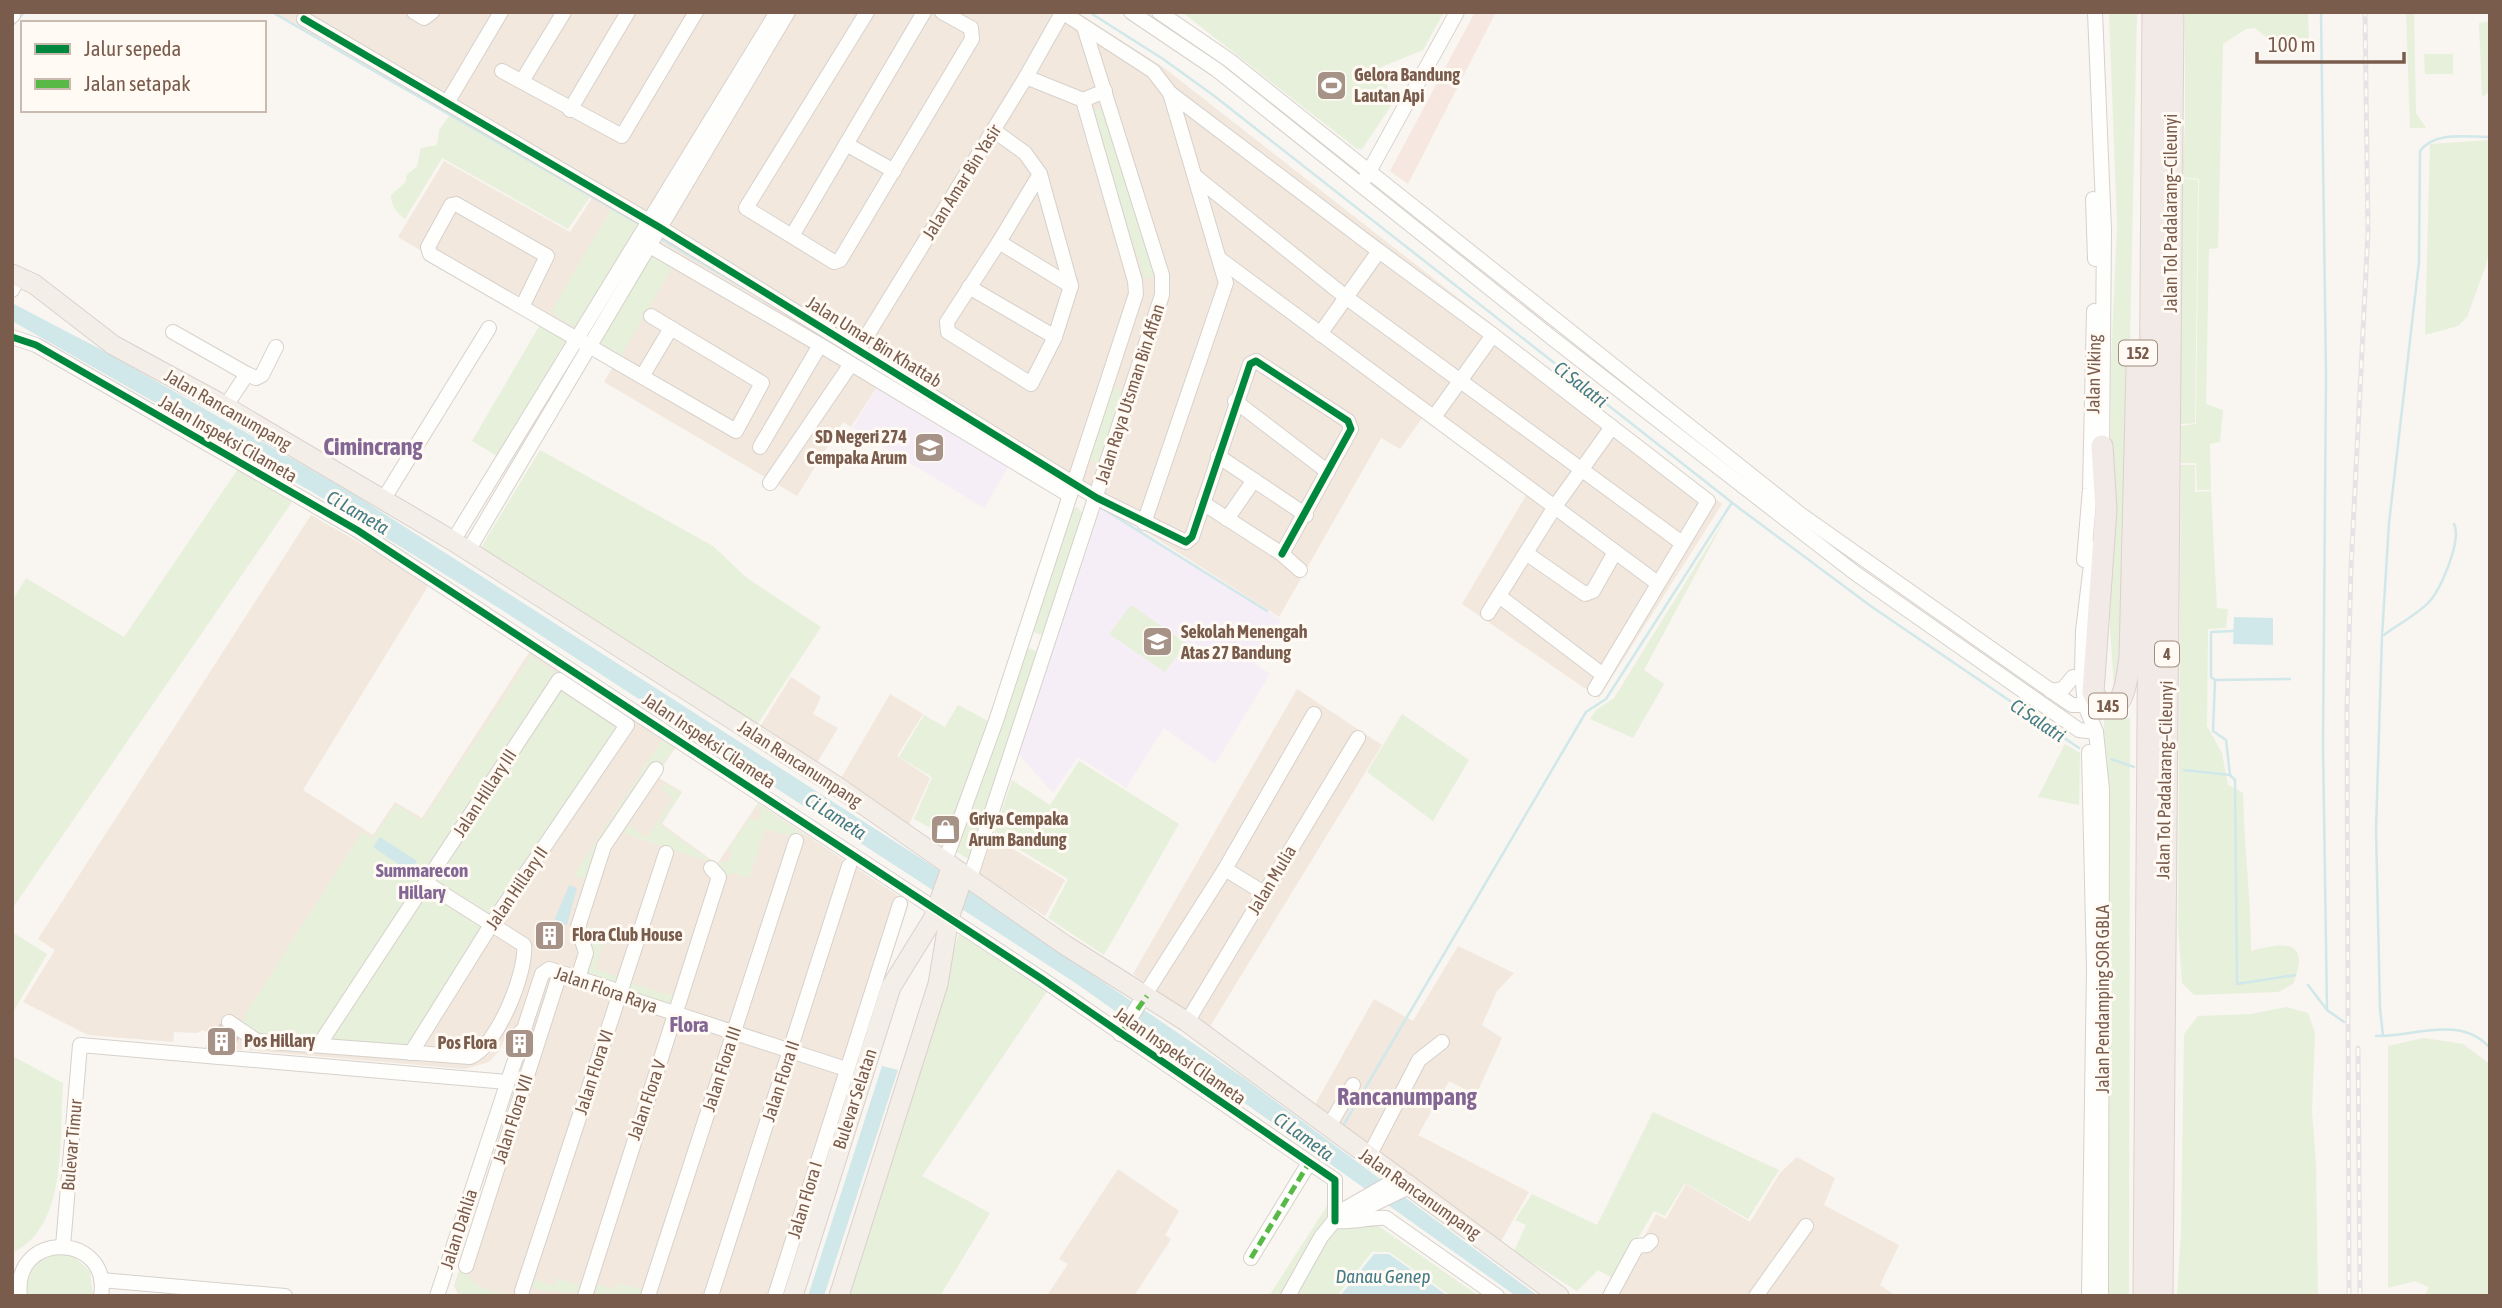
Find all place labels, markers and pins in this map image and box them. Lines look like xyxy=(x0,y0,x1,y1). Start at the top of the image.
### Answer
place label: Gelora Bandung Lautan Api xyxy=(1354,64,1460,106)
sports icon: Gelora Bandung Lautan Api xyxy=(1314,68,1348,102)
place label: SD Negeri 274 Cempaka Arum xyxy=(806,426,907,468)
school or university icon: SD Negeri 274 Cempaka Arum xyxy=(913,430,947,464)
place label: Sekolah Menengah Atas 27 Bandung xyxy=(1180,621,1308,663)
school or university icon: Sekolah Menengah Atas 27 Bandung xyxy=(1141,625,1175,659)
place label: Griya Cempaka Arum Bandung xyxy=(968,808,1069,850)
shop icon: Griya Cempaka Arum Bandung xyxy=(929,812,963,846)
building icon: Flora Club House xyxy=(532,918,566,952)
place label: Flora Club House xyxy=(572,924,683,945)
building icon: Pos Hillary xyxy=(204,1024,238,1058)
building icon: Pos Flora xyxy=(503,1026,537,1060)
place label: Pos Hillary xyxy=(244,1030,316,1051)
place label: Pos Flora xyxy=(437,1032,497,1053)

